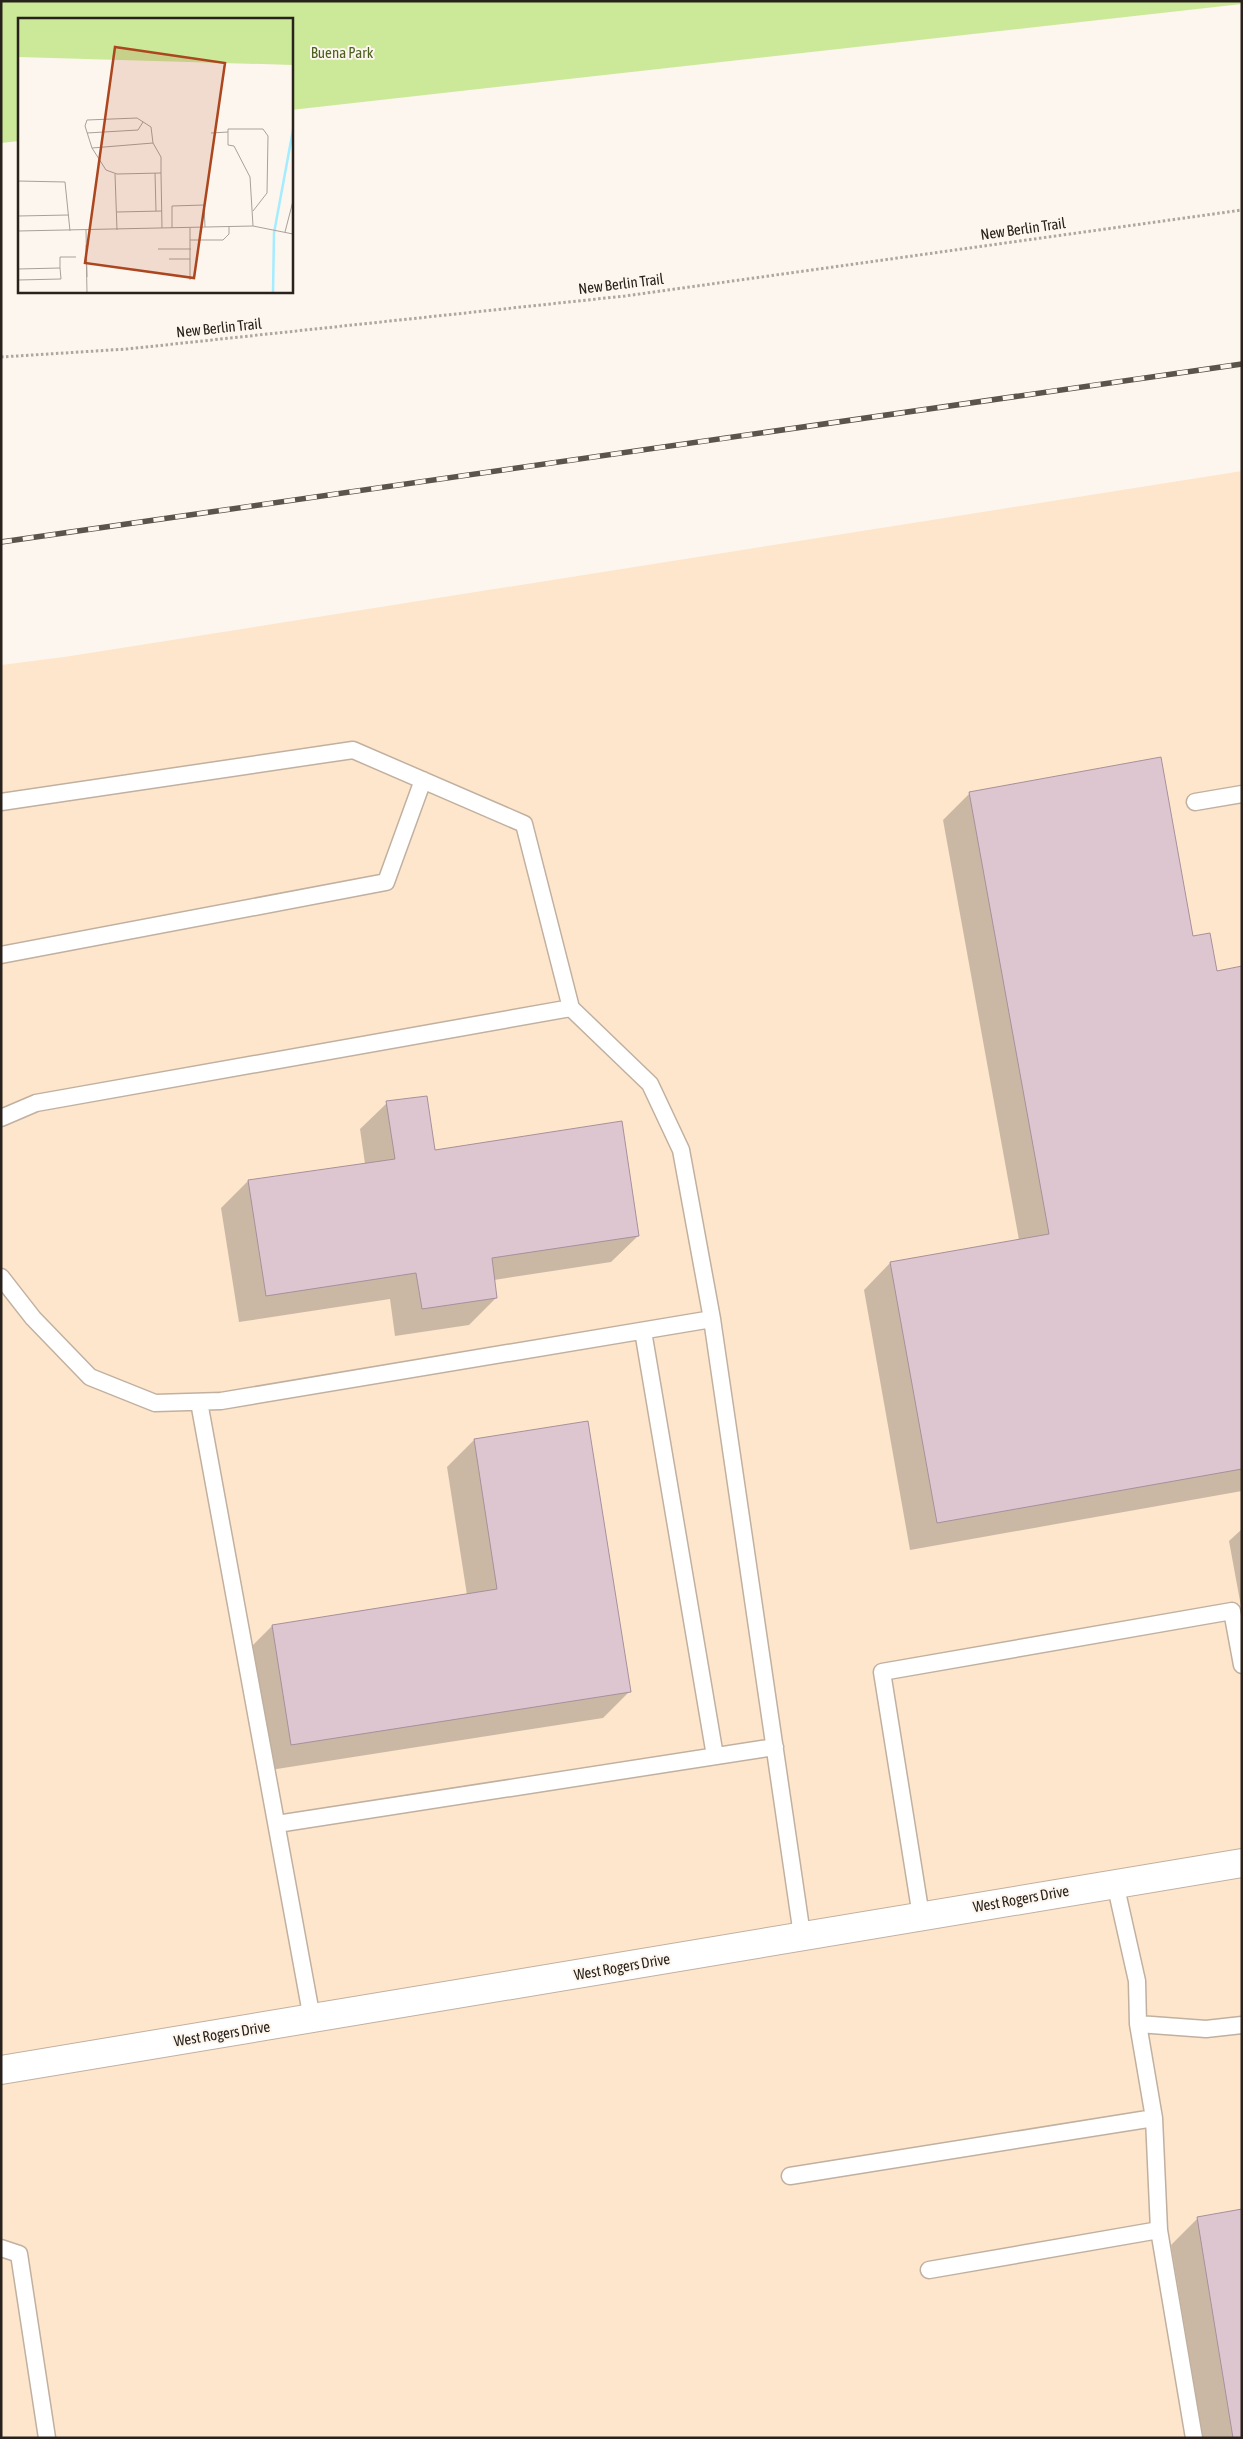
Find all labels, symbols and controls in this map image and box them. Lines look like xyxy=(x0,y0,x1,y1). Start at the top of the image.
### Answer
inset map xyxy=(18,18,292,292)
park label: Buena Park xyxy=(311,44,374,61)
street label: New Berlin Trail xyxy=(979,214,1067,243)
street label: New Berlin Trail xyxy=(577,270,665,297)
street label: New Berlin Trail xyxy=(175,315,263,340)
street label: West Rogers Drive xyxy=(972,1882,1070,1915)
street label: West Rogers Drive xyxy=(573,1950,671,1983)
street label: West Rogers Drive xyxy=(173,2017,271,2050)

